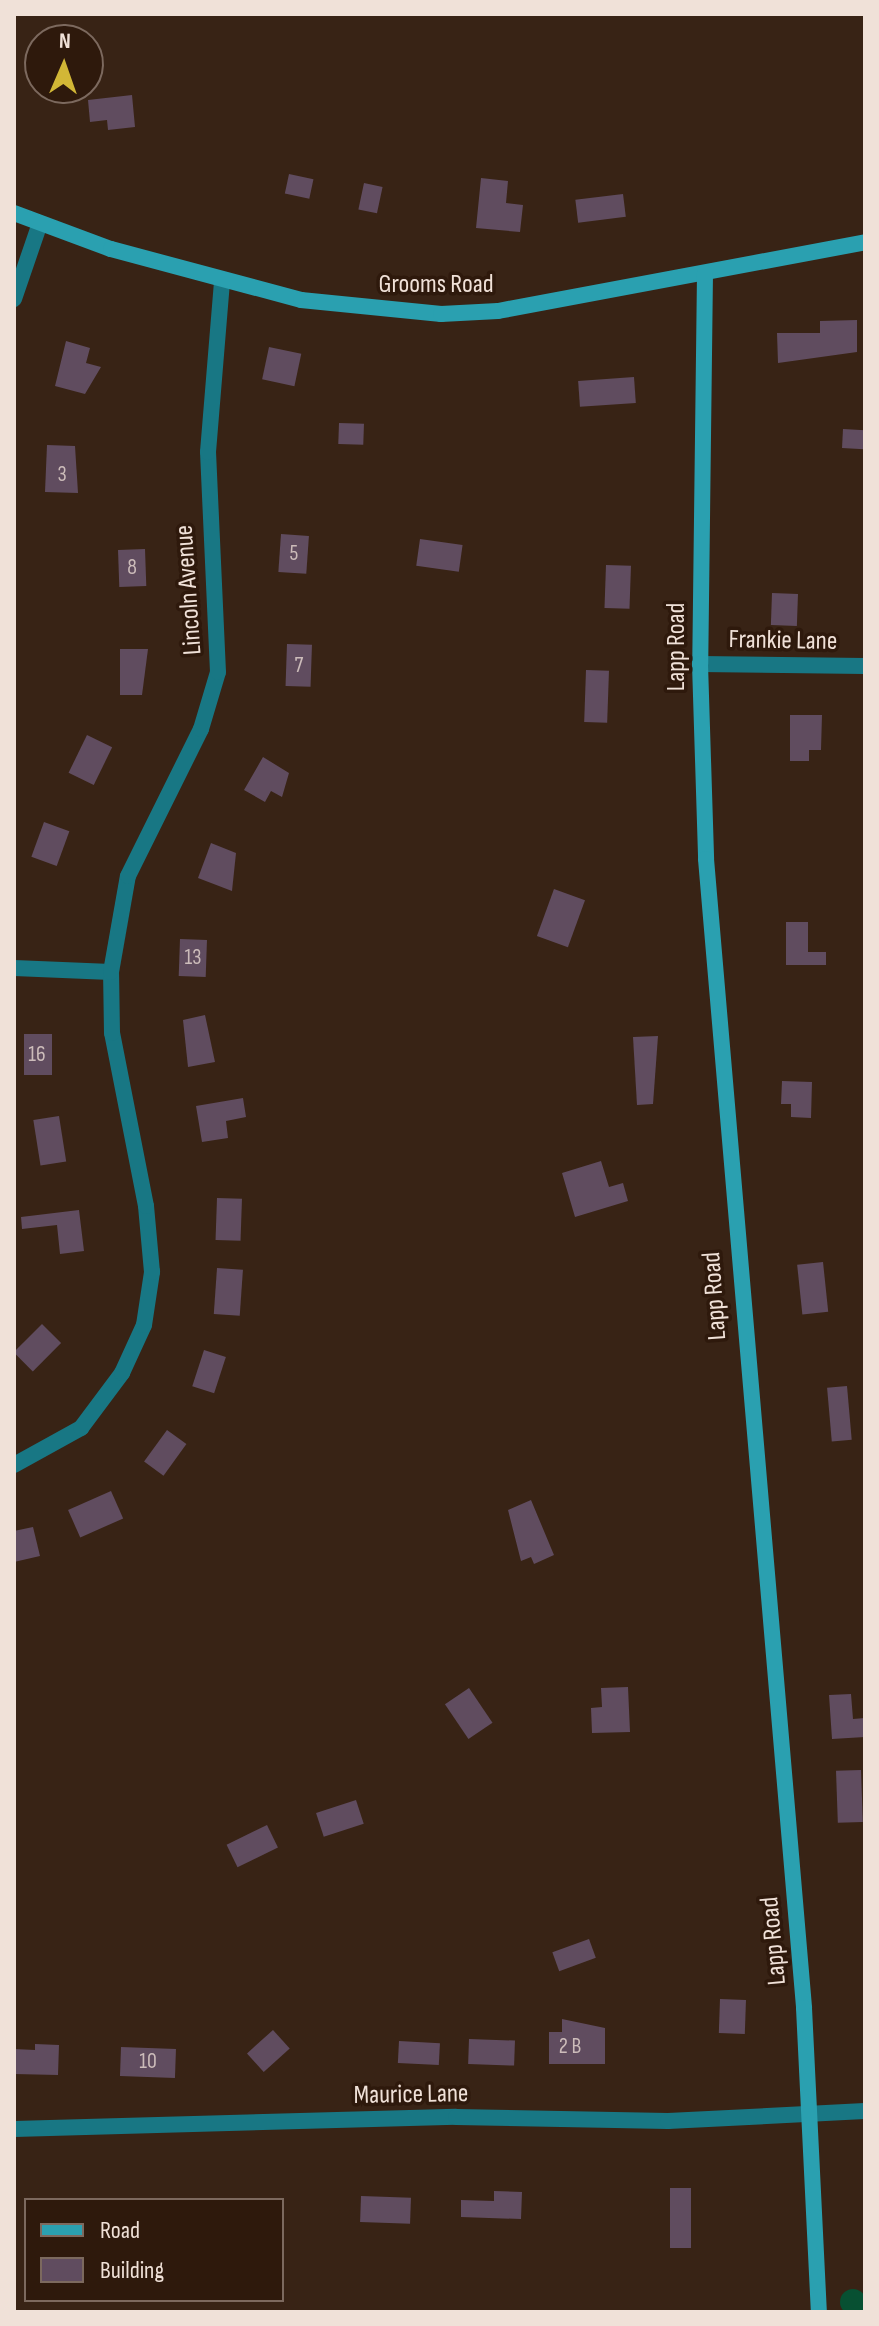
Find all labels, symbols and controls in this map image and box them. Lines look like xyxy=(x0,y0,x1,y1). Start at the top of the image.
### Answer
north arrow xyxy=(24,24,104,104)
text: N xyxy=(58,28,71,55)
street label: Grooms Road xyxy=(378,269,494,301)
house number: 3 xyxy=(57,462,67,488)
street label: Lincoln Avenue xyxy=(169,524,209,656)
house number: 5 xyxy=(290,541,298,567)
house number: 8 xyxy=(127,555,137,581)
street label: Lapp Road xyxy=(661,603,693,691)
street label: Frankie Lane xyxy=(728,624,838,658)
house number: 7 xyxy=(295,653,303,679)
house number: 13 xyxy=(185,945,201,971)
house number: 16 xyxy=(28,1042,46,1068)
street label: Lapp Road xyxy=(696,1251,734,1341)
street label: Lapp Road xyxy=(755,1896,793,1986)
house number: 2 B xyxy=(559,2034,581,2060)
house number: 10 xyxy=(139,2049,157,2075)
street label: Maurice Lane xyxy=(353,2078,469,2112)
legend xyxy=(24,2198,284,2302)
text: Road xyxy=(100,2216,140,2245)
text: Building xyxy=(100,2256,164,2285)

